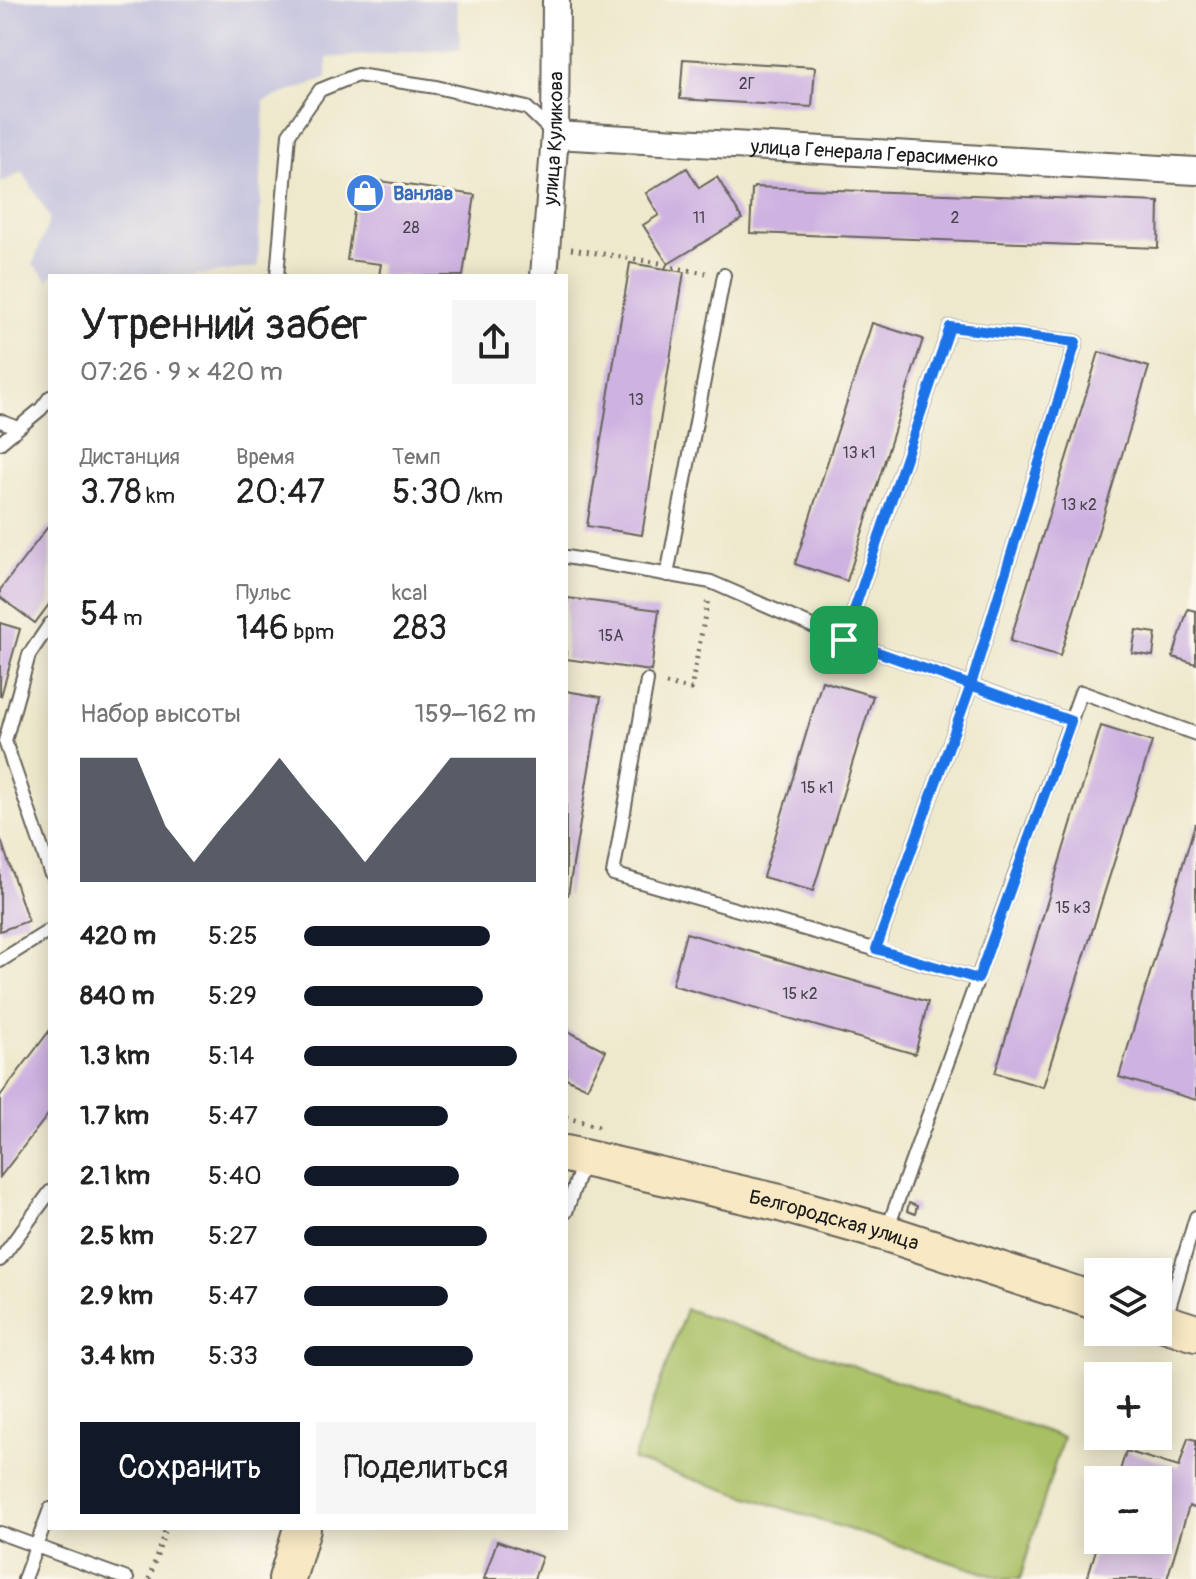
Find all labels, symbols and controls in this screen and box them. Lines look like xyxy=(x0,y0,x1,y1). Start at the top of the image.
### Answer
street label: улица Куликова xyxy=(537,71,568,207)
house number: 2Г xyxy=(739,74,755,94)
street label: улица Генерала Герасименко xyxy=(749,134,999,173)
shop icon: Ванлав xyxy=(344,172,386,214)
place label: Ванлав xyxy=(393,181,453,206)
house number: 11 xyxy=(693,208,705,228)
house number: 2 xyxy=(951,208,960,228)
house number: 28 xyxy=(402,218,420,238)
text: Утренний забег xyxy=(80,298,367,353)
button: share xyxy=(452,300,536,384)
text: 07:26 · 9 × 420 m xyxy=(80,356,283,388)
house number: 13 xyxy=(628,390,644,410)
text: Дистанция xyxy=(80,443,180,471)
text: Время xyxy=(236,443,295,471)
text: Темп xyxy=(392,443,441,471)
house number: 13 к1 xyxy=(842,443,876,463)
text: 3.78 xyxy=(80,471,142,514)
text: 20:47 xyxy=(236,471,325,514)
text: 5:30 xyxy=(392,471,462,514)
text: km xyxy=(142,482,175,510)
text: /km xyxy=(462,482,503,510)
house number: 13 к2 xyxy=(1061,495,1097,515)
text: Пульс xyxy=(236,579,291,607)
text: kcal xyxy=(392,579,428,607)
text: 54 xyxy=(80,593,118,636)
text: m xyxy=(118,604,142,632)
pin xyxy=(810,606,878,674)
text: 146 xyxy=(236,607,289,650)
text: 283 xyxy=(392,607,447,650)
text: bpm xyxy=(289,618,334,646)
icon: arrive xyxy=(822,618,866,662)
house number: 15А xyxy=(598,626,624,646)
text: Набор высоты xyxy=(80,698,241,730)
text: 159–162 m xyxy=(414,698,536,730)
house number: 15 к1 xyxy=(801,778,833,798)
house number: 15 к3 xyxy=(1055,898,1091,918)
text: 420 m xyxy=(80,920,156,952)
text: 5:25 xyxy=(208,920,258,952)
text: 840 m xyxy=(80,980,155,1012)
text: 5:29 xyxy=(208,980,257,1012)
house number: 15 к2 xyxy=(782,984,818,1004)
text: 1.3 km xyxy=(80,1040,150,1072)
text: 5:14 xyxy=(208,1040,254,1072)
text: 1.7 km xyxy=(80,1100,149,1132)
text: 5:47 xyxy=(208,1100,258,1132)
text: 2.1 km xyxy=(80,1160,150,1192)
text: 5:40 xyxy=(208,1160,262,1192)
street label: Белгородская улица xyxy=(747,1184,922,1256)
text: 2.5 km xyxy=(80,1220,154,1252)
text: 5:27 xyxy=(208,1220,257,1252)
map controls xyxy=(1084,1258,1172,1554)
button: layers xyxy=(1084,1258,1172,1346)
text: 2.9 km xyxy=(80,1280,153,1312)
text: 5:47 xyxy=(208,1280,258,1312)
text: 3.4 km xyxy=(80,1340,155,1372)
text: 5:33 xyxy=(208,1340,258,1372)
button: + xyxy=(1084,1362,1172,1450)
button: Сохранить xyxy=(80,1422,300,1514)
button: Поделиться xyxy=(316,1422,536,1514)
button: − xyxy=(1084,1466,1172,1554)

